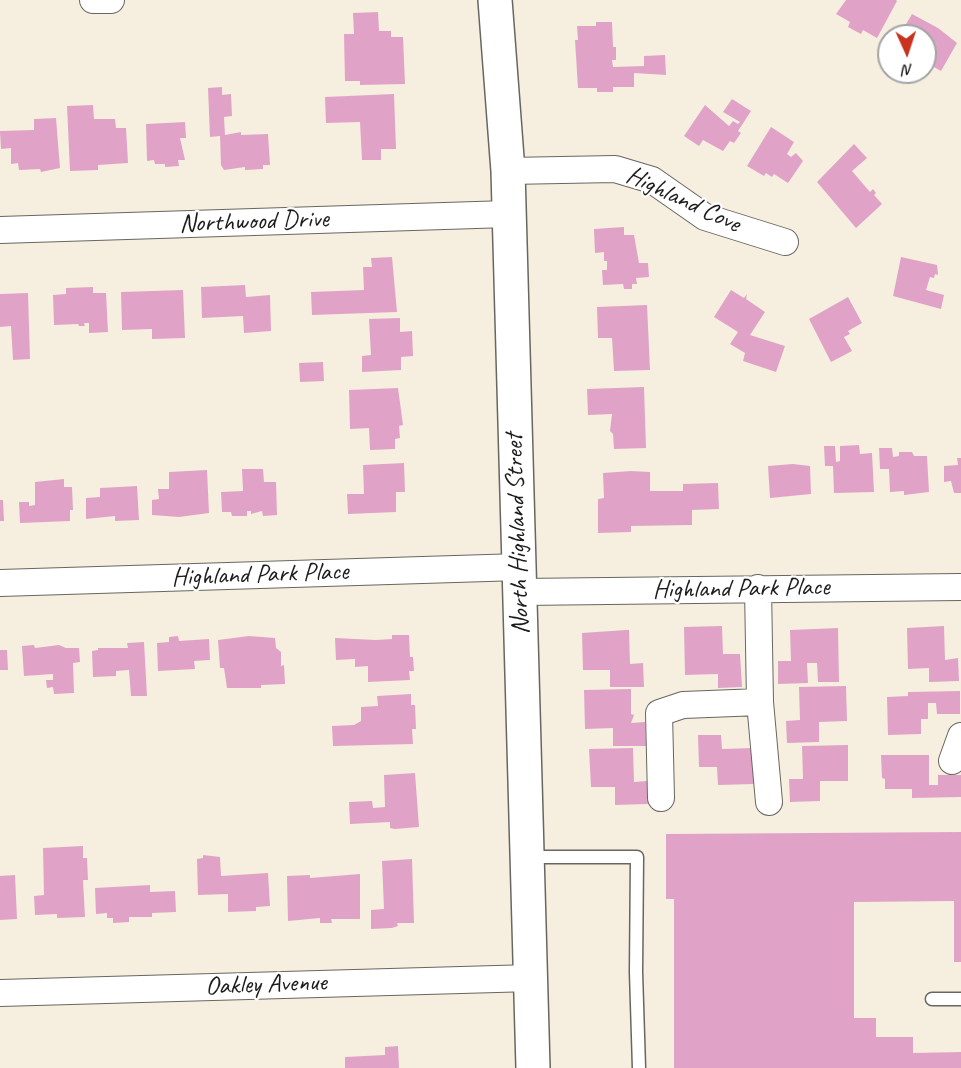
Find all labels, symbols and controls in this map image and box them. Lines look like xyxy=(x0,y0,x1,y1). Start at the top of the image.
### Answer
north arrow xyxy=(877,24,937,84)
text: N xyxy=(902,60,913,80)
street label: Highland Cove xyxy=(621,160,745,240)
street label: Northwood Drive xyxy=(179,204,329,240)
street label: North Highland Street xyxy=(499,433,537,635)
street label: Highland Park Place xyxy=(171,556,349,594)
street label: Highland Park Place xyxy=(652,572,830,606)
street label: Oakley Avenue xyxy=(205,967,327,1003)

